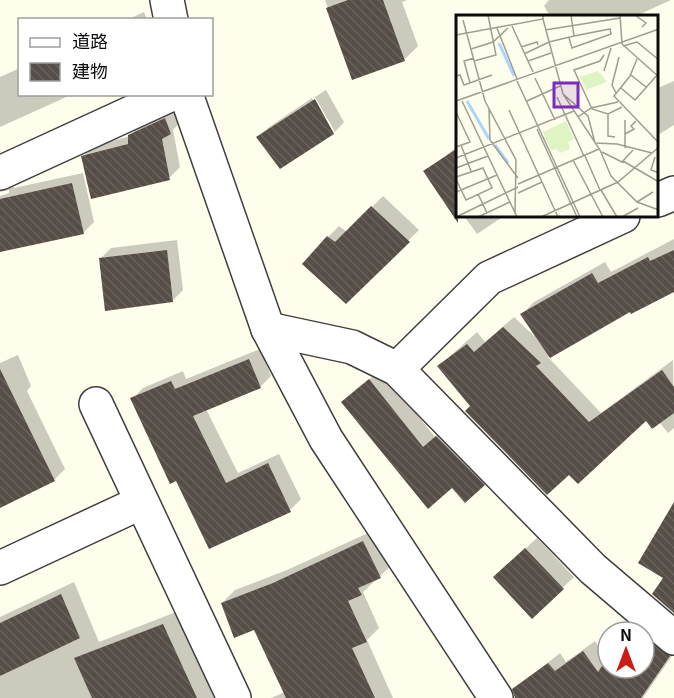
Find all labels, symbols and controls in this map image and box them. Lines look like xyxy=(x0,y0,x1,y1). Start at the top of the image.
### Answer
inset map xyxy=(456,15,659,218)
legend xyxy=(18,18,213,96)
text: 道路 xyxy=(72,27,108,53)
text: 建物 xyxy=(72,57,108,83)
north arrow xyxy=(596,620,656,680)
text: N xyxy=(620,622,632,646)

